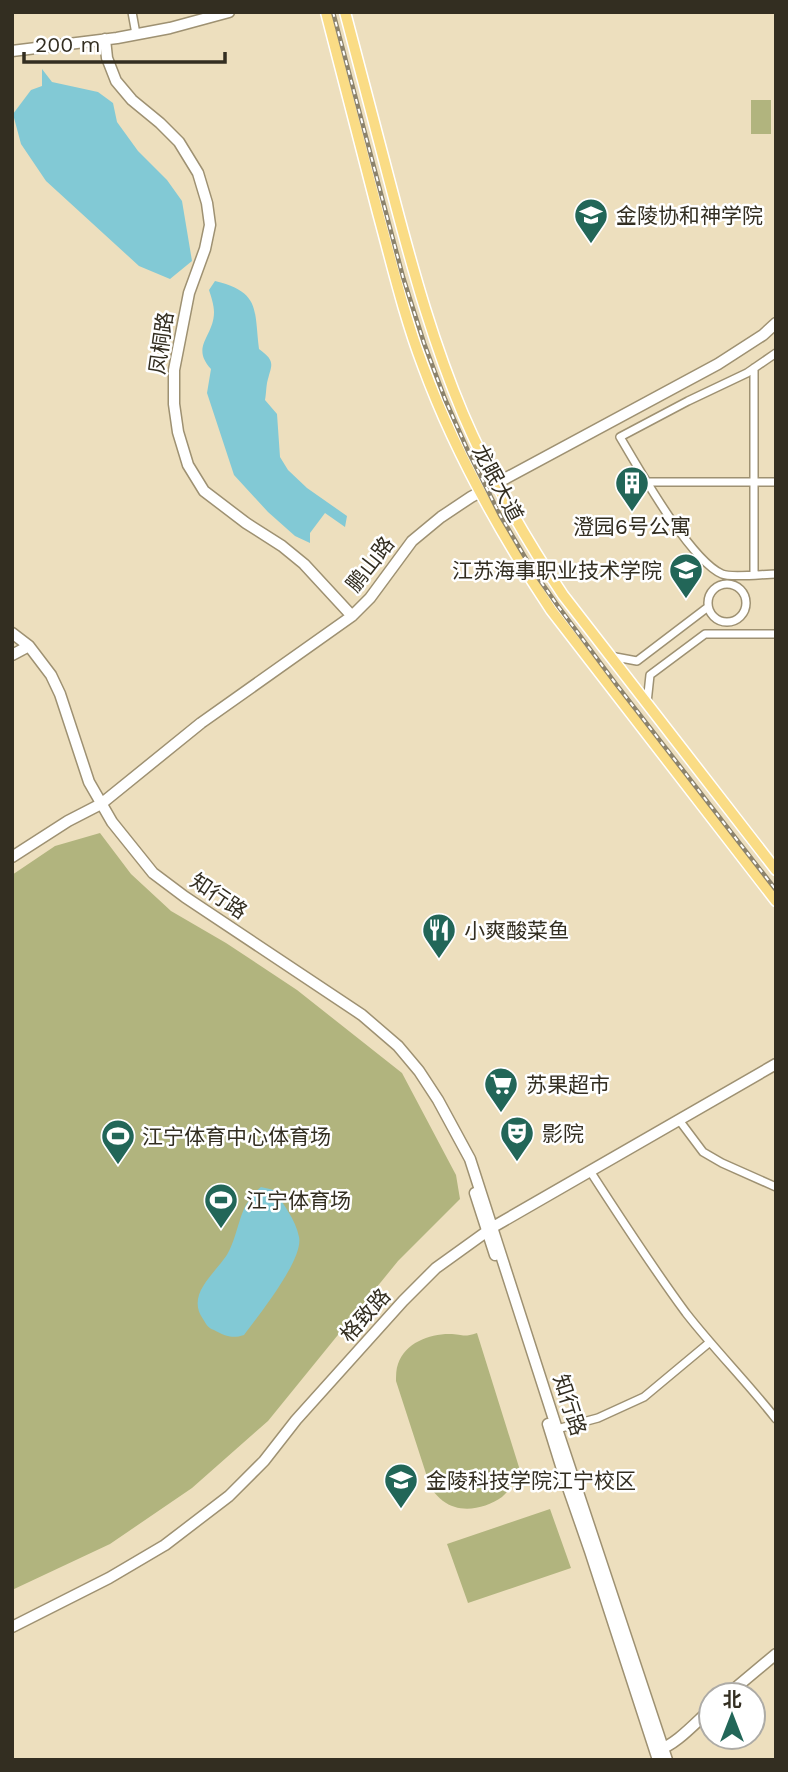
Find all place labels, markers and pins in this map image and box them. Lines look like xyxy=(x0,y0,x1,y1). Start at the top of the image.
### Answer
school or university icon: 金陵协和神学院 xyxy=(572,196,610,245)
place label: 金陵协和神学院 xyxy=(616,203,763,228)
building icon: 澄园6号公寓 xyxy=(613,464,651,513)
place label: 澄园6号公寓 xyxy=(573,514,691,539)
school or university icon: 江苏海事职业技术学院 xyxy=(667,551,705,600)
place label: 江苏海事职业技术学院 xyxy=(452,558,662,583)
restaurant icon: 小爽酸菜鱼 xyxy=(420,911,458,960)
place label: 小爽酸菜鱼 xyxy=(464,918,569,943)
supermarket icon: 苏果超市 xyxy=(482,1065,520,1114)
place label: 苏果超市 xyxy=(526,1072,610,1097)
theatre icon: 影院 xyxy=(498,1114,536,1163)
sports icon: 江宁体育中心体育场 xyxy=(99,1117,137,1166)
place label: 影院 xyxy=(542,1121,584,1146)
place label: 江宁体育中心体育场 xyxy=(142,1124,331,1149)
sports icon: 江宁体育场 xyxy=(202,1181,240,1230)
place label: 江宁体育场 xyxy=(246,1188,351,1213)
school or university icon: 金陵科技学院江宁校区 xyxy=(382,1461,420,1510)
place label: 金陵科技学院江宁校区 xyxy=(426,1468,636,1493)

